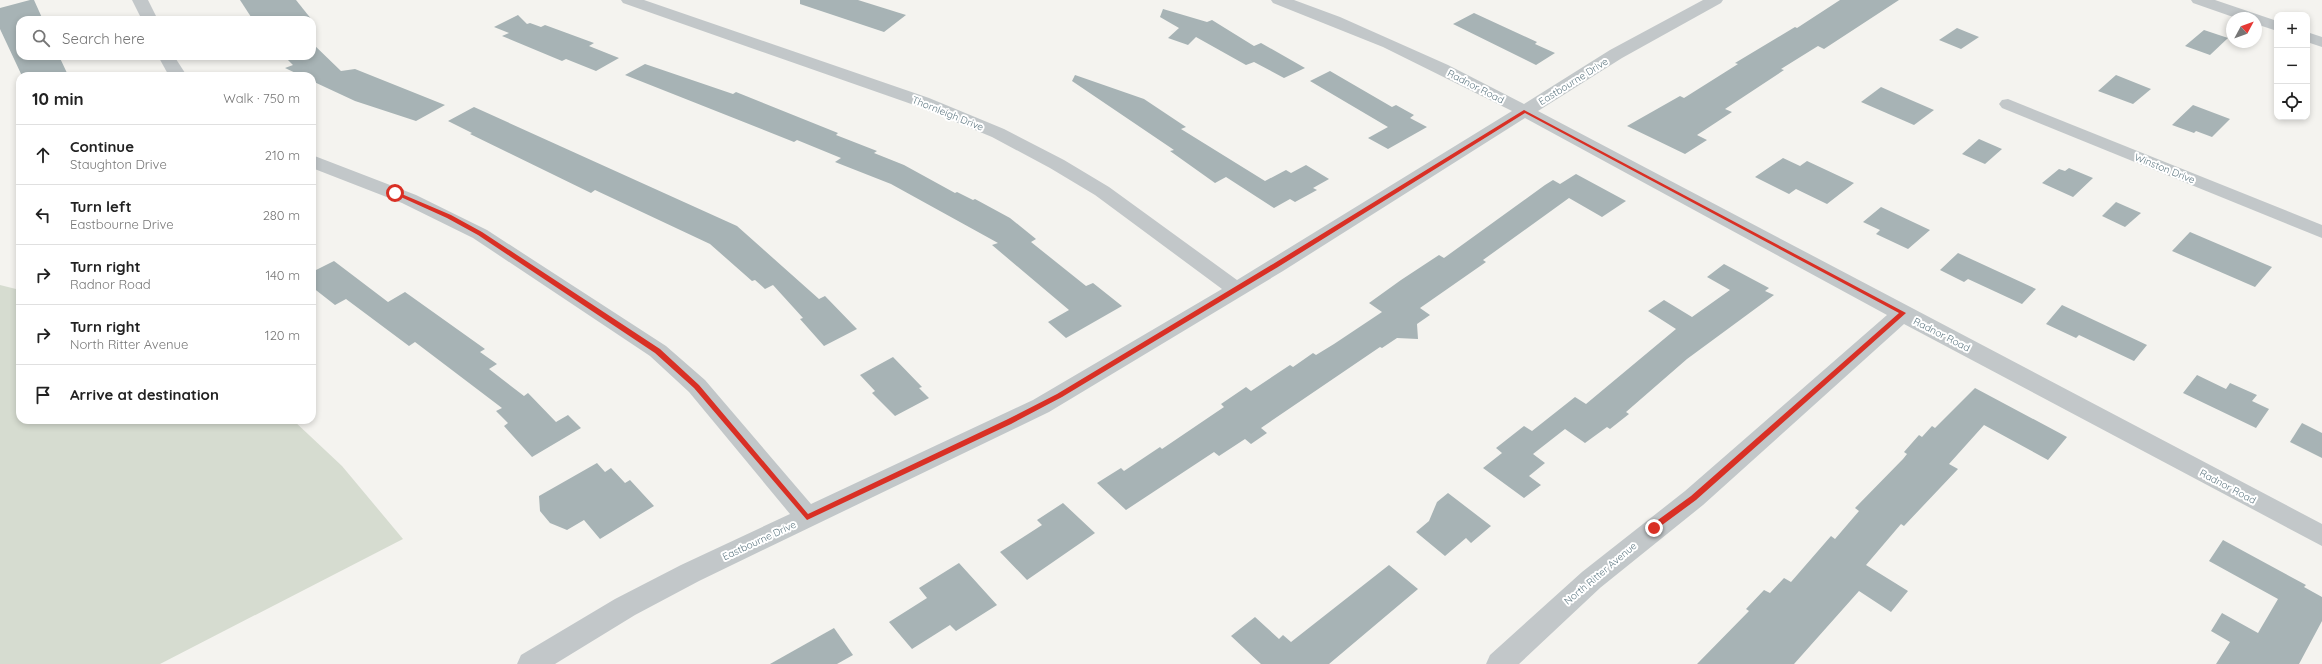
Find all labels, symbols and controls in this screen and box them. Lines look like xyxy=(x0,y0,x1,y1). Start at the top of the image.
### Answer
north arrow xyxy=(2226,12,2262,48)
map controls xyxy=(2274,12,2310,120)
button: + xyxy=(2274,12,2310,48)
search box xyxy=(16,16,316,60)
icon: search xyxy=(30,27,52,49)
text: Search here xyxy=(62,29,145,48)
button: − xyxy=(2274,48,2310,84)
street label: Eastbourne Drive xyxy=(1536,55,1611,108)
street label: Radnor Road xyxy=(1445,67,1506,106)
button: locate xyxy=(2274,84,2310,120)
text: 10 min xyxy=(32,88,84,109)
text: Walk · 750 m xyxy=(223,90,300,106)
street label: Thornleigh Drive xyxy=(910,93,986,134)
text: Continue xyxy=(70,137,134,156)
icon: ahead xyxy=(32,144,54,166)
text: 210 m xyxy=(265,147,300,163)
street label: Winston Drive xyxy=(2133,150,2197,187)
text: Staughton Drive xyxy=(70,156,167,172)
route start xyxy=(386,184,404,202)
text: Turn left xyxy=(70,197,132,216)
icon: left xyxy=(32,204,54,226)
text: 280 m xyxy=(263,207,300,223)
text: Eastbourne Drive xyxy=(70,216,174,232)
text: Turn right xyxy=(70,257,141,276)
icon: right xyxy=(32,264,54,286)
text: 140 m xyxy=(265,267,300,283)
text: Radnor Road xyxy=(70,276,151,292)
street label: Radnor Road xyxy=(1911,315,1972,354)
text: Turn right xyxy=(70,317,141,336)
icon: right xyxy=(32,324,54,346)
text: 120 m xyxy=(265,327,300,343)
text: North Ritter Avenue xyxy=(70,336,188,352)
icon: arrive xyxy=(32,384,54,406)
text: Arrive at destination xyxy=(70,385,219,404)
street label: Radnor Road xyxy=(2197,466,2258,507)
street label: Eastbourne Drive xyxy=(720,518,798,563)
route end xyxy=(1645,519,1663,537)
street label: North Ritter Avenue xyxy=(1561,539,1640,608)

